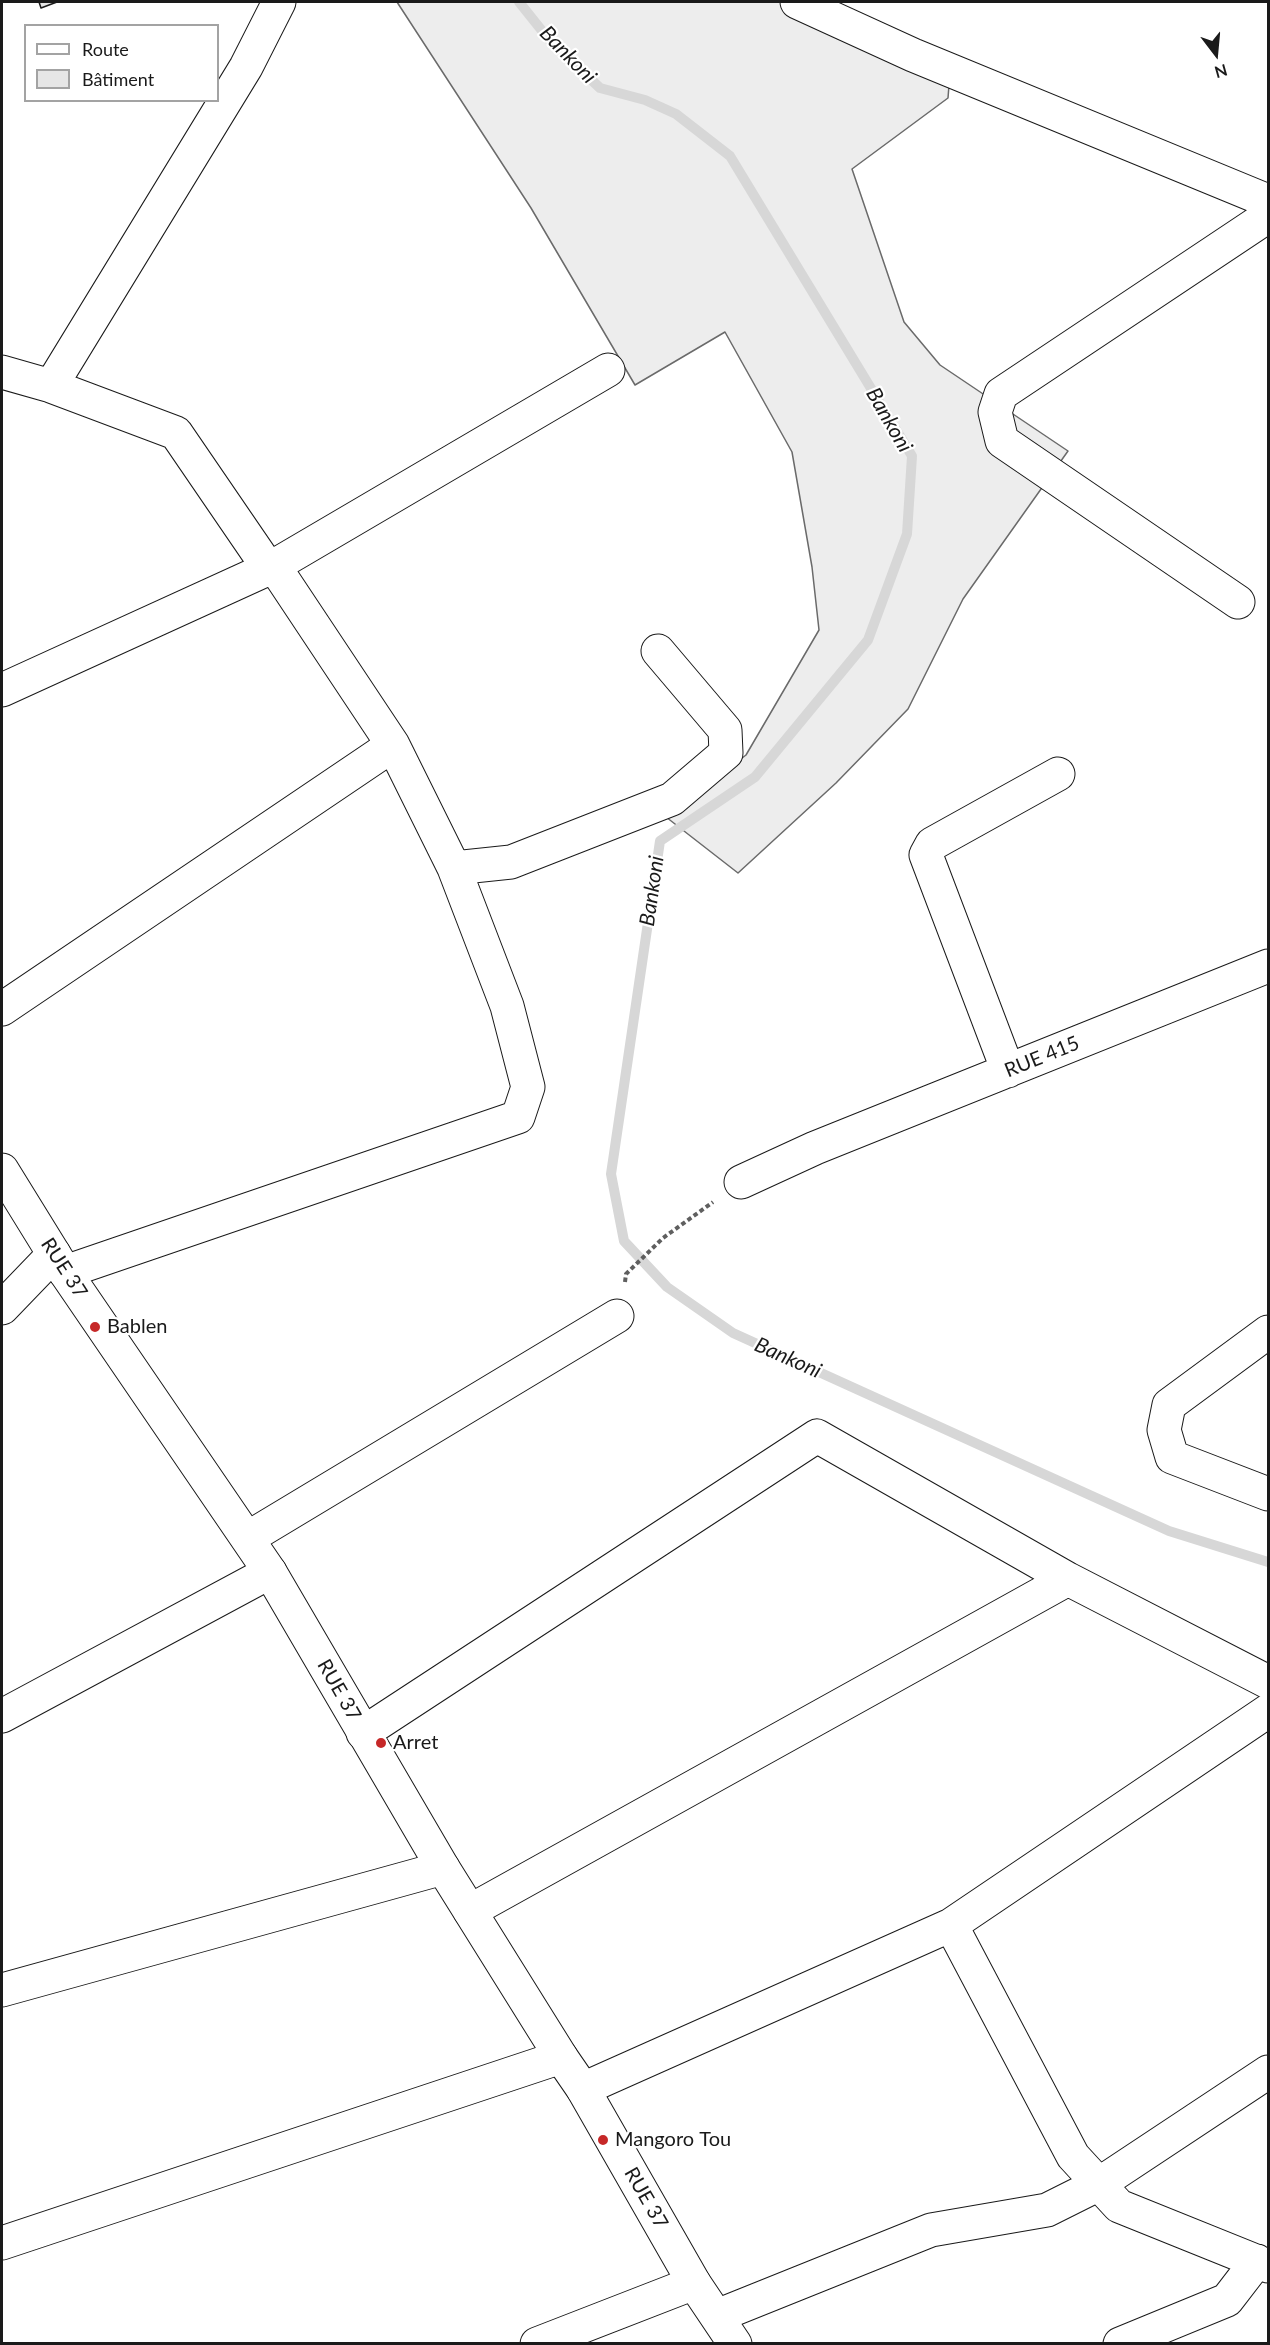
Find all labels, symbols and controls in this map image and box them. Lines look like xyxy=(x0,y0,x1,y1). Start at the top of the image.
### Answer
water label: Bankoni xyxy=(534,21,602,89)
legend xyxy=(24,24,219,102)
north arrow xyxy=(1186,24,1246,84)
text: Route xyxy=(82,38,129,60)
text: N xyxy=(1213,61,1230,83)
text: Bâtiment xyxy=(82,68,154,90)
water label: Bankoni xyxy=(860,383,918,457)
water label: Bankoni xyxy=(635,854,669,928)
street label: RUE 415 xyxy=(1001,1031,1083,1083)
street label: RUE 37 xyxy=(36,1233,92,1303)
place label: Bablen xyxy=(107,1315,167,1339)
marker: Bablen xyxy=(88,1320,102,1334)
water label: Bankoni xyxy=(751,1332,825,1384)
street label: RUE 37 xyxy=(312,1655,366,1725)
place label: Arret xyxy=(393,1731,438,1755)
marker: Arret xyxy=(374,1736,388,1750)
place label: Mangoro Tou xyxy=(615,2128,731,2152)
marker: Mangoro Tou xyxy=(596,2133,610,2147)
street label: RUE 37 xyxy=(619,2163,673,2233)

